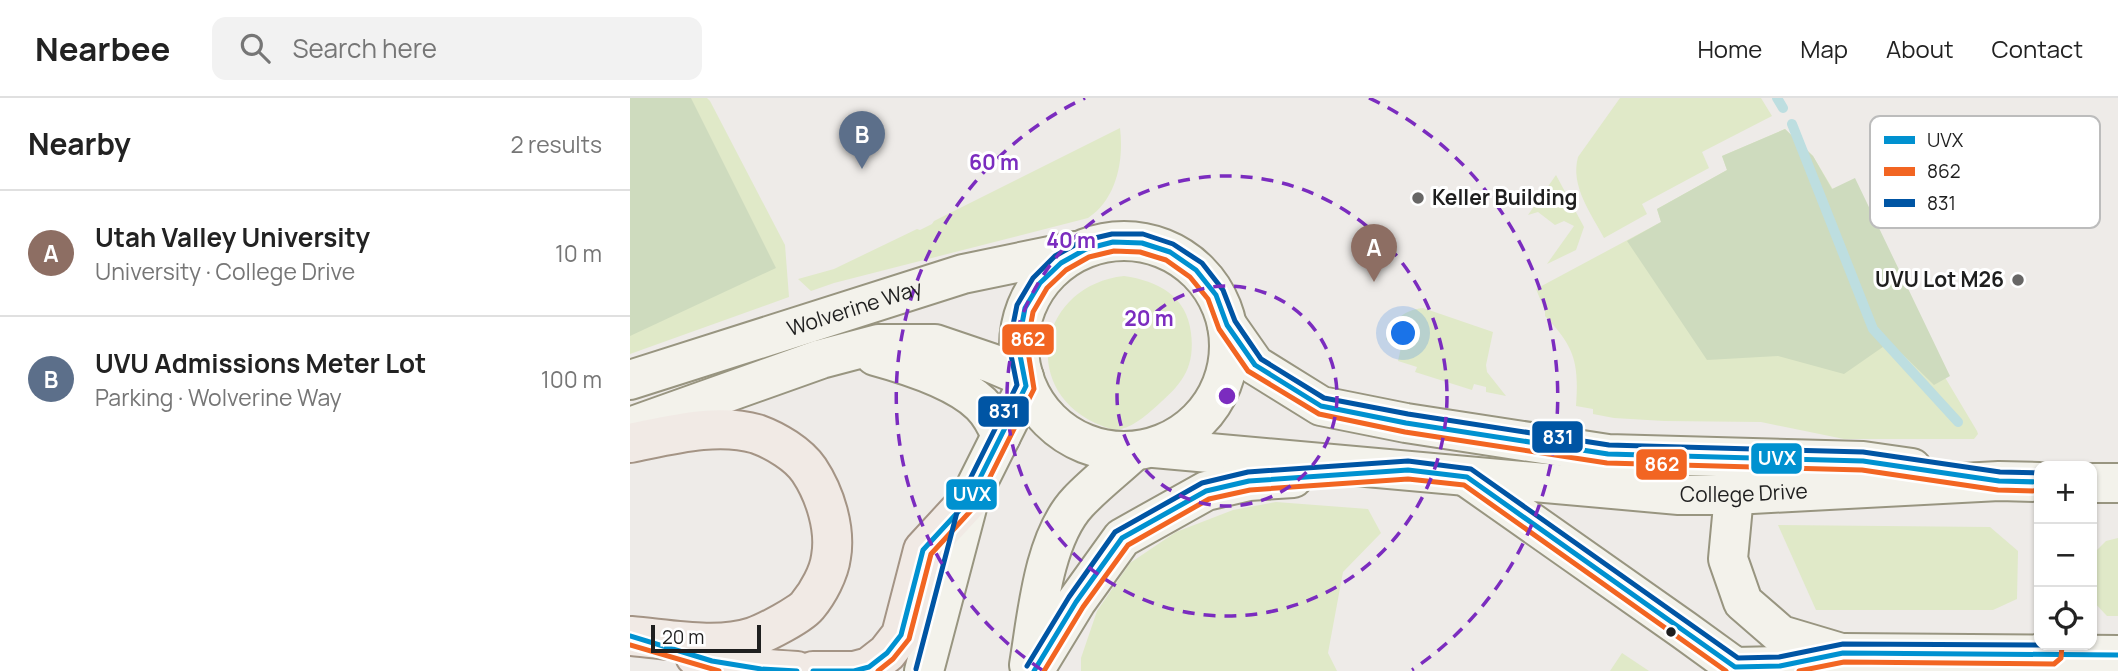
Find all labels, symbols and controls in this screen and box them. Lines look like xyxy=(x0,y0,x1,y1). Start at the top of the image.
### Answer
search box xyxy=(212,17,702,80)
text: Nearbee xyxy=(35,26,170,71)
icon: search xyxy=(236,29,274,67)
text: Search here xyxy=(292,30,437,66)
text: Home xyxy=(1697,32,1762,65)
text: Map xyxy=(1800,32,1848,65)
text: About xyxy=(1886,32,1954,65)
text: Contact xyxy=(1992,32,2083,65)
pin: B xyxy=(839,111,885,169)
legend xyxy=(1870,116,2100,228)
text: Nearby xyxy=(28,123,131,164)
text: UVX xyxy=(1927,127,1964,153)
text: 2 results xyxy=(510,128,602,160)
text: 60 m xyxy=(969,148,1019,176)
text: 862 xyxy=(1927,158,1961,184)
place label: Keller Building xyxy=(1432,183,1577,211)
marker: Keller Building xyxy=(1410,190,1426,206)
text: 831 xyxy=(1927,190,1956,216)
text: Utah Valley University xyxy=(95,219,370,255)
pin: A xyxy=(1351,224,1397,282)
text: 40 m xyxy=(1046,226,1096,254)
text: A xyxy=(43,237,59,269)
text: 10 m xyxy=(555,237,602,269)
text: University · College Drive xyxy=(95,255,355,287)
place label: UVU Lot M26 xyxy=(1875,265,2004,293)
marker: UVU Lot M26 xyxy=(2010,272,2026,288)
street label: Wolverine Way xyxy=(783,273,926,342)
text: 20 m xyxy=(1124,304,1174,332)
your location xyxy=(1386,316,1420,350)
line badge: 862 xyxy=(1001,323,1055,356)
text: 862 xyxy=(1011,326,1045,352)
text: UVU Admissions Meter Lot xyxy=(95,345,426,381)
text: B xyxy=(44,363,58,395)
text: 100 m xyxy=(541,363,602,395)
text: Parking · Wolverine Way xyxy=(95,381,342,413)
centre of rings xyxy=(1215,384,1239,408)
line badge: 831 xyxy=(977,395,1030,428)
text: 831 xyxy=(988,398,1020,424)
line badge: 831 xyxy=(1531,420,1584,454)
text: 831 xyxy=(1542,424,1574,450)
line badge: UVX xyxy=(1750,442,1803,475)
text: UVX xyxy=(1758,445,1797,471)
line badge: 862 xyxy=(1635,448,1688,481)
text: 862 xyxy=(1645,451,1679,477)
map controls xyxy=(2034,461,2097,650)
button: + xyxy=(2034,461,2097,524)
street label: College Drive xyxy=(1680,476,1808,508)
line badge: UVX xyxy=(945,478,998,511)
text: UVX xyxy=(953,481,992,507)
button: − xyxy=(2034,524,2097,587)
button: locate xyxy=(2034,587,2097,650)
scale bar xyxy=(651,622,761,654)
text: 20 m xyxy=(662,624,704,650)
unlabelled marker xyxy=(1664,625,1678,639)

